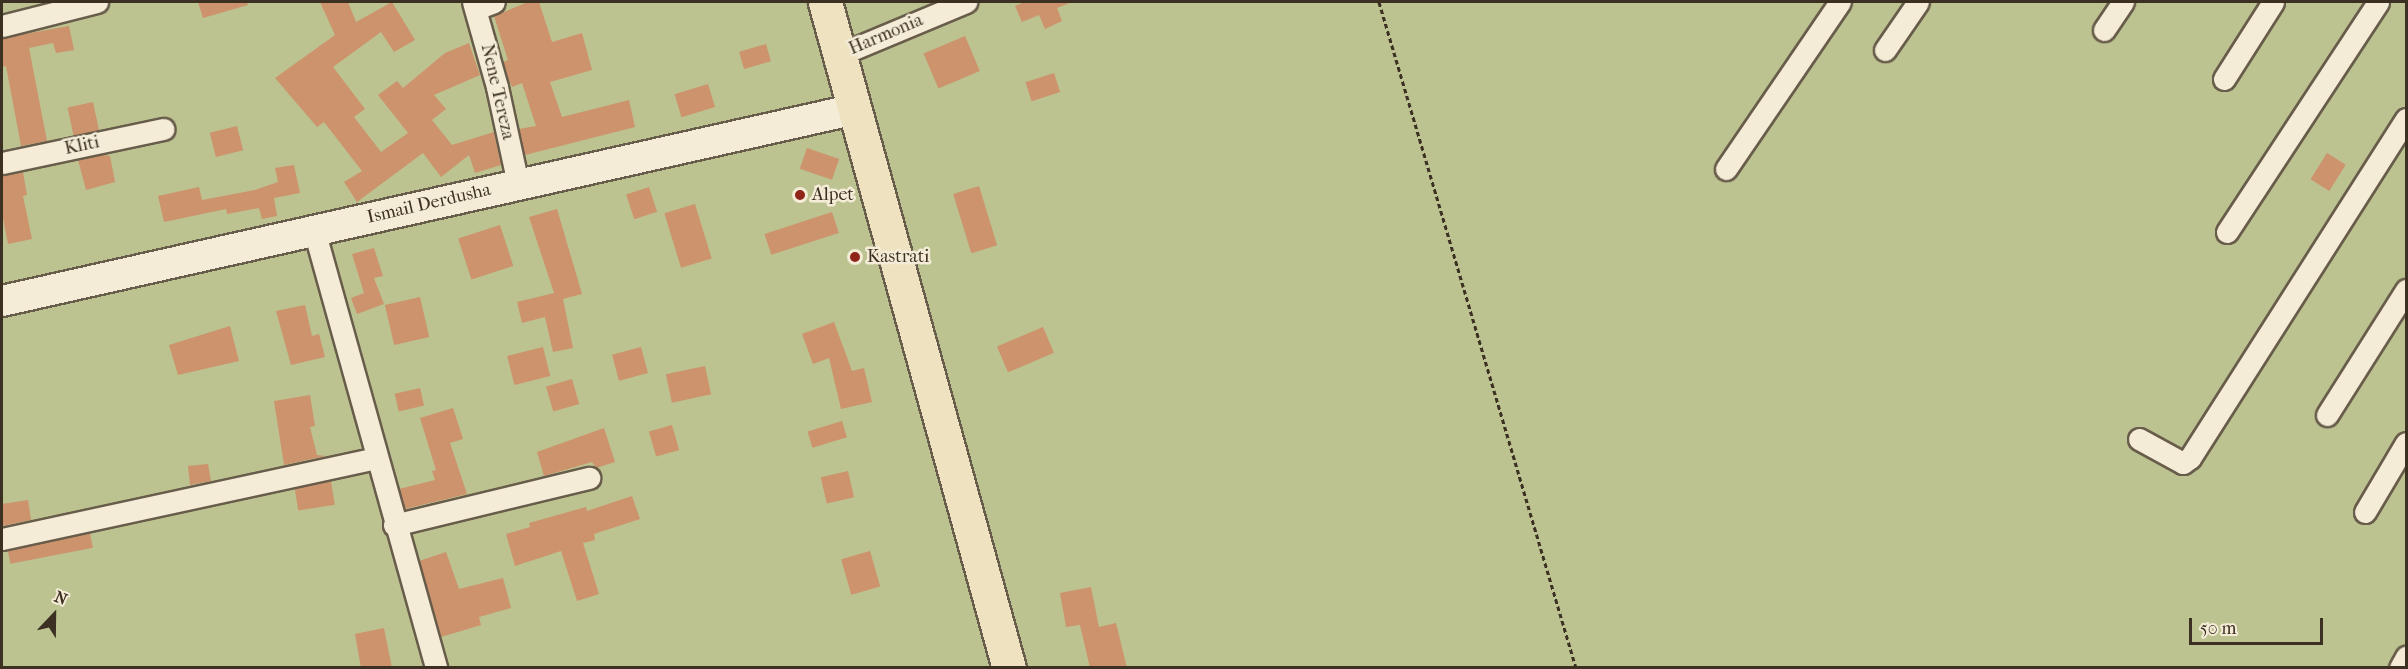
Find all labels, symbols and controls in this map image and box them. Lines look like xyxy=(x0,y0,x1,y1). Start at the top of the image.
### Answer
street label: Harmonia xyxy=(846,10,926,60)
street label: Nene Tereza xyxy=(475,42,519,142)
street label: Kliti xyxy=(63,132,101,160)
street label: Ismail Derdusha xyxy=(365,179,493,229)
place label: Alpet xyxy=(812,184,854,206)
marker: Alpet xyxy=(793,188,807,202)
place label: Kastrati xyxy=(867,246,929,268)
marker: Kastrati xyxy=(848,250,862,264)
north arrow xyxy=(24,585,84,645)
text: N xyxy=(52,587,70,609)
scale bar xyxy=(2192,606,2326,644)
text: 50 m xyxy=(2200,618,2236,639)

